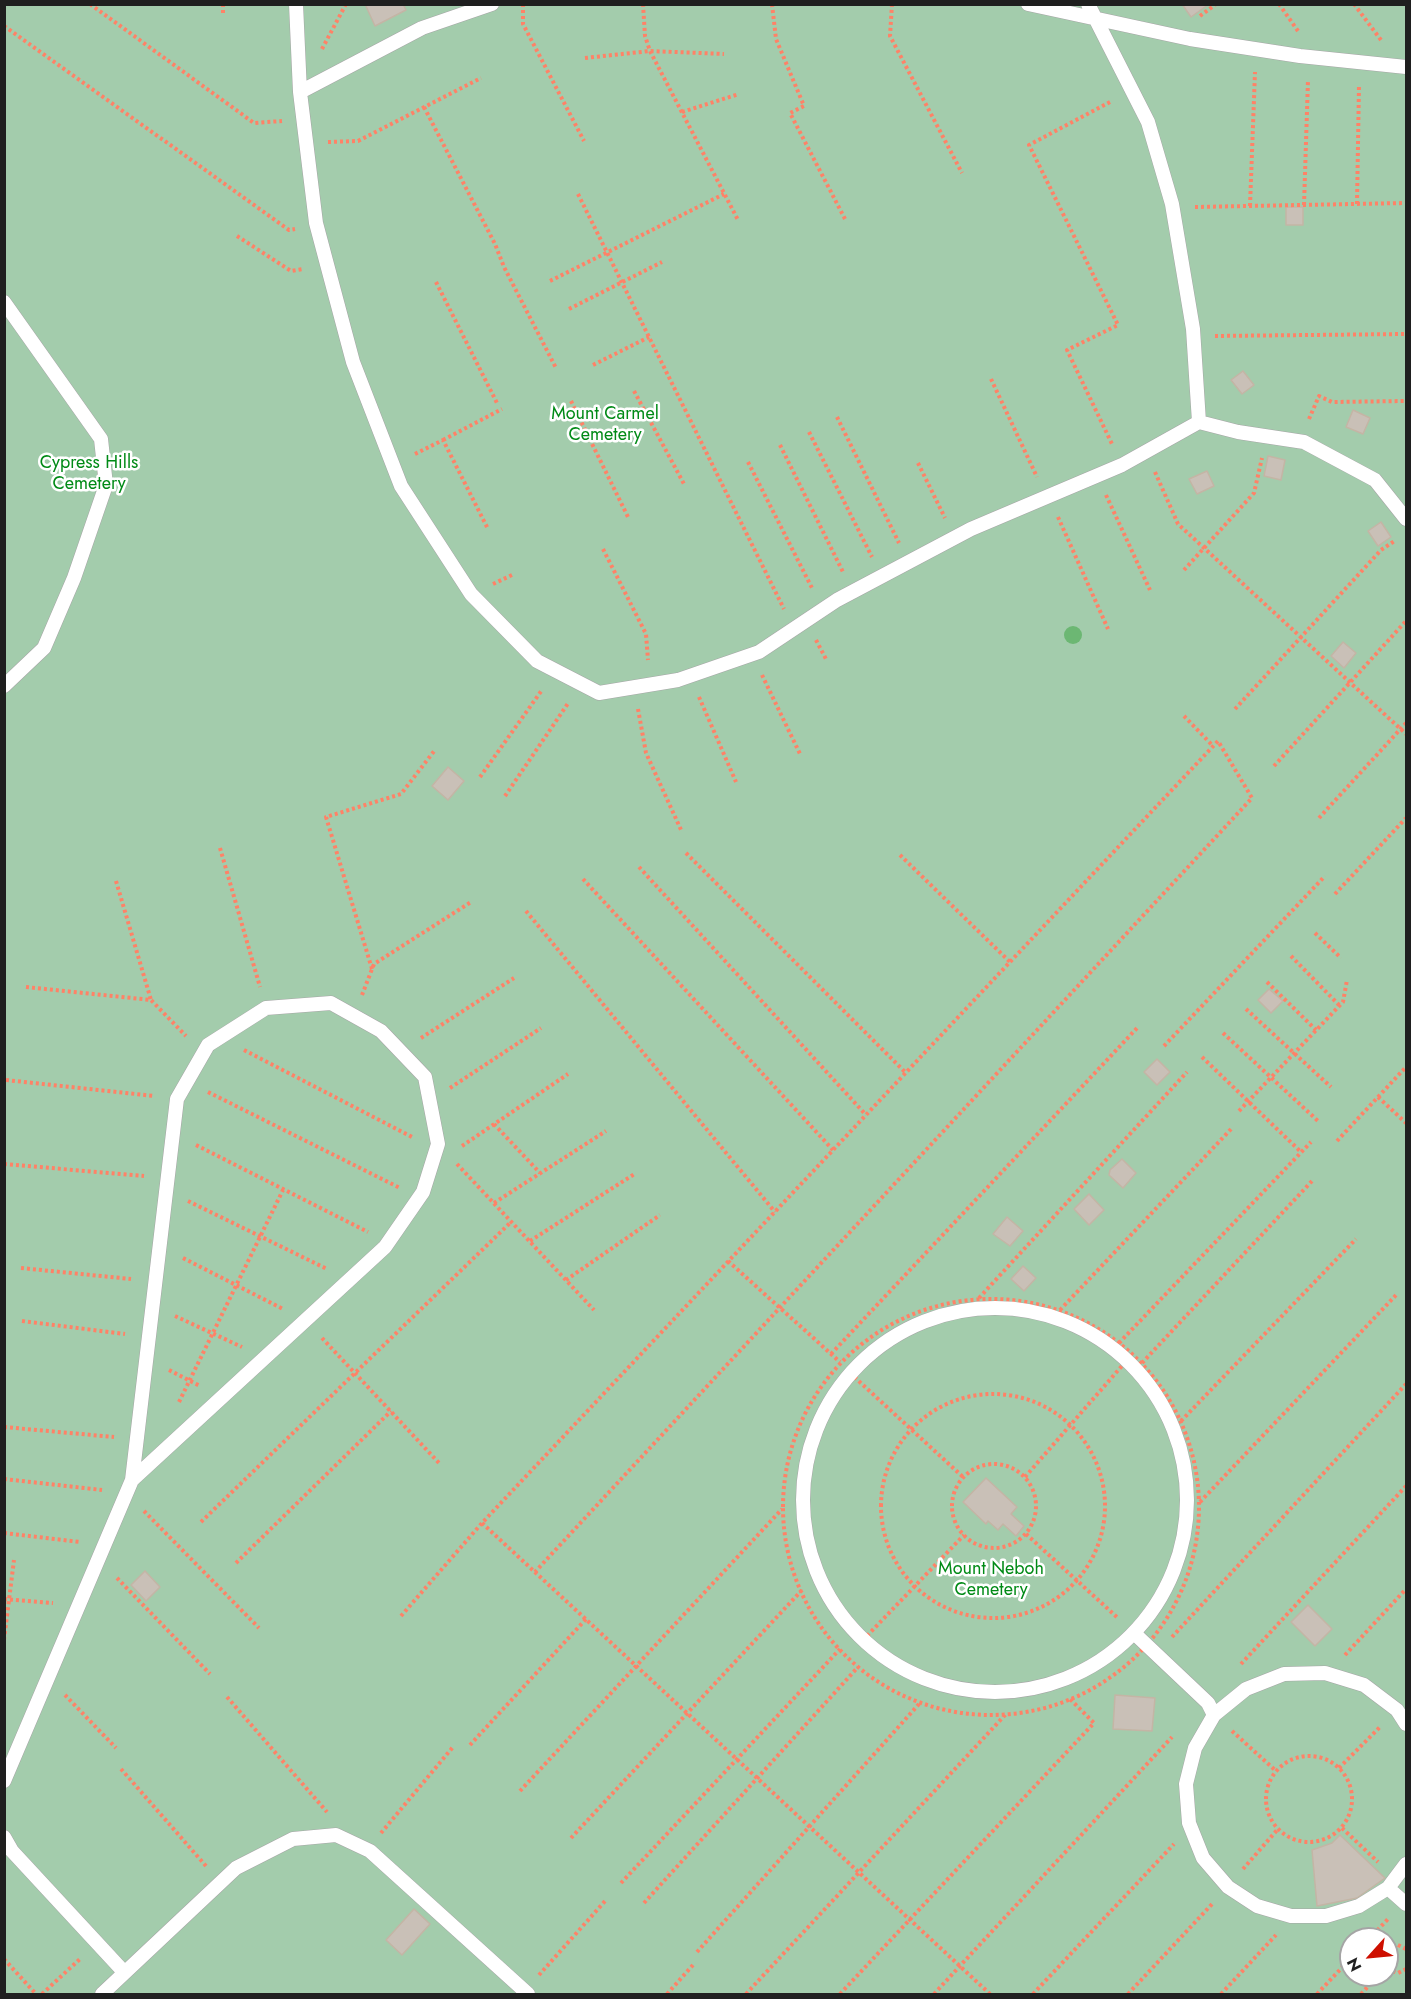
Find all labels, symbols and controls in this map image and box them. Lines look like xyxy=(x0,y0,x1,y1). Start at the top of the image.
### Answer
park label: Mount Carmel Cemetery xyxy=(551,404,659,446)
park label: Cypress Hills Cemetery xyxy=(40,453,138,496)
park label: Mount Neboh Cemetery xyxy=(938,1559,1044,1602)
north arrow xyxy=(1339,1927,1399,1987)
text: N xyxy=(1341,1954,1367,1975)

